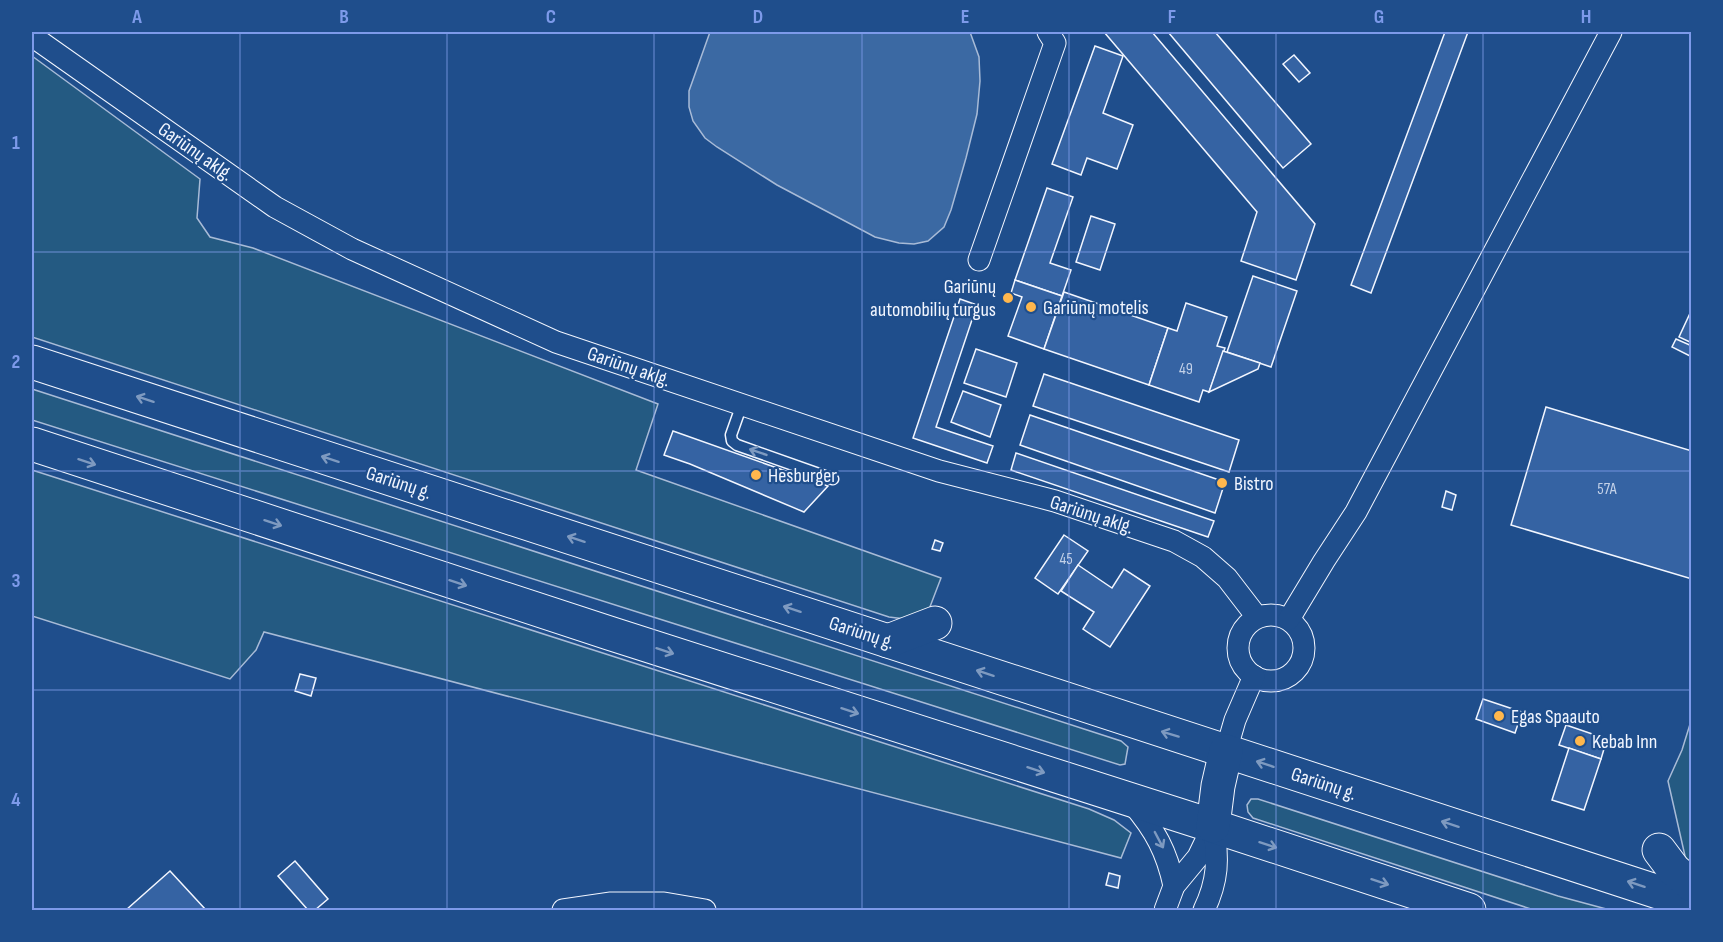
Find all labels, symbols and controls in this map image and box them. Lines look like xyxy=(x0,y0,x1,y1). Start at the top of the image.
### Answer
text: A xyxy=(131,5,142,29)
text: B xyxy=(339,5,349,29)
text: C xyxy=(546,5,556,29)
text: D xyxy=(753,5,763,29)
text: E xyxy=(961,5,969,29)
text: F xyxy=(1168,5,1176,29)
text: G xyxy=(1374,5,1384,29)
text: H xyxy=(1581,5,1591,29)
street label: Gariūnų aklg. xyxy=(153,117,238,186)
text: 1 xyxy=(12,131,20,155)
place label: Gariūnų automobilių turgus xyxy=(870,275,996,322)
marker: Gariūnų automobilių turgus xyxy=(1001,291,1015,305)
place label: Gariūnų motelis xyxy=(1043,296,1149,320)
marker: Gariūnų motelis xyxy=(1024,300,1038,314)
street label: Gariūnų aklg. xyxy=(584,342,673,392)
text: 2 xyxy=(12,350,20,374)
house number: 49 xyxy=(1179,360,1193,379)
one-way arrow xyxy=(136,393,155,404)
one-way arrow xyxy=(750,446,768,457)
one-way arrow xyxy=(321,453,340,464)
one-way arrow xyxy=(77,457,96,468)
street label: Gariūnų g. xyxy=(363,461,434,505)
place label: Hesburger xyxy=(768,464,837,488)
marker: Hesburger xyxy=(749,468,763,482)
place label: Bistro xyxy=(1234,472,1274,496)
marker: Bistro xyxy=(1215,476,1229,490)
house number: 57A xyxy=(1597,480,1617,499)
street label: Gariūnų aklg. xyxy=(1047,490,1136,540)
one-way arrow xyxy=(263,518,282,529)
one-way arrow xyxy=(567,533,586,544)
house number: 45 xyxy=(1059,550,1073,569)
text: 3 xyxy=(12,569,21,593)
one-way arrow xyxy=(448,579,467,590)
one-way arrow xyxy=(783,603,802,614)
street label: Gariūnų g. xyxy=(826,611,897,655)
one-way arrow xyxy=(655,646,674,657)
one-way arrow xyxy=(976,666,995,677)
place label: Egas Spaauto xyxy=(1511,705,1600,729)
one-way arrow xyxy=(840,706,859,717)
marker: Egas Spaauto xyxy=(1492,709,1506,723)
one-way arrow xyxy=(1161,728,1180,739)
place label: Kebab Inn xyxy=(1592,730,1657,754)
marker: Kebab Inn xyxy=(1573,734,1587,748)
one-way arrow xyxy=(1256,757,1275,768)
street label: Gariūnų g. xyxy=(1288,762,1359,806)
one-way arrow xyxy=(1026,766,1045,777)
text: 4 xyxy=(11,788,21,812)
one-way arrow xyxy=(1441,818,1460,829)
one-way arrow xyxy=(1154,831,1165,849)
one-way arrow xyxy=(1258,840,1277,851)
one-way arrow xyxy=(1370,877,1389,888)
one-way arrow xyxy=(1627,878,1646,889)

